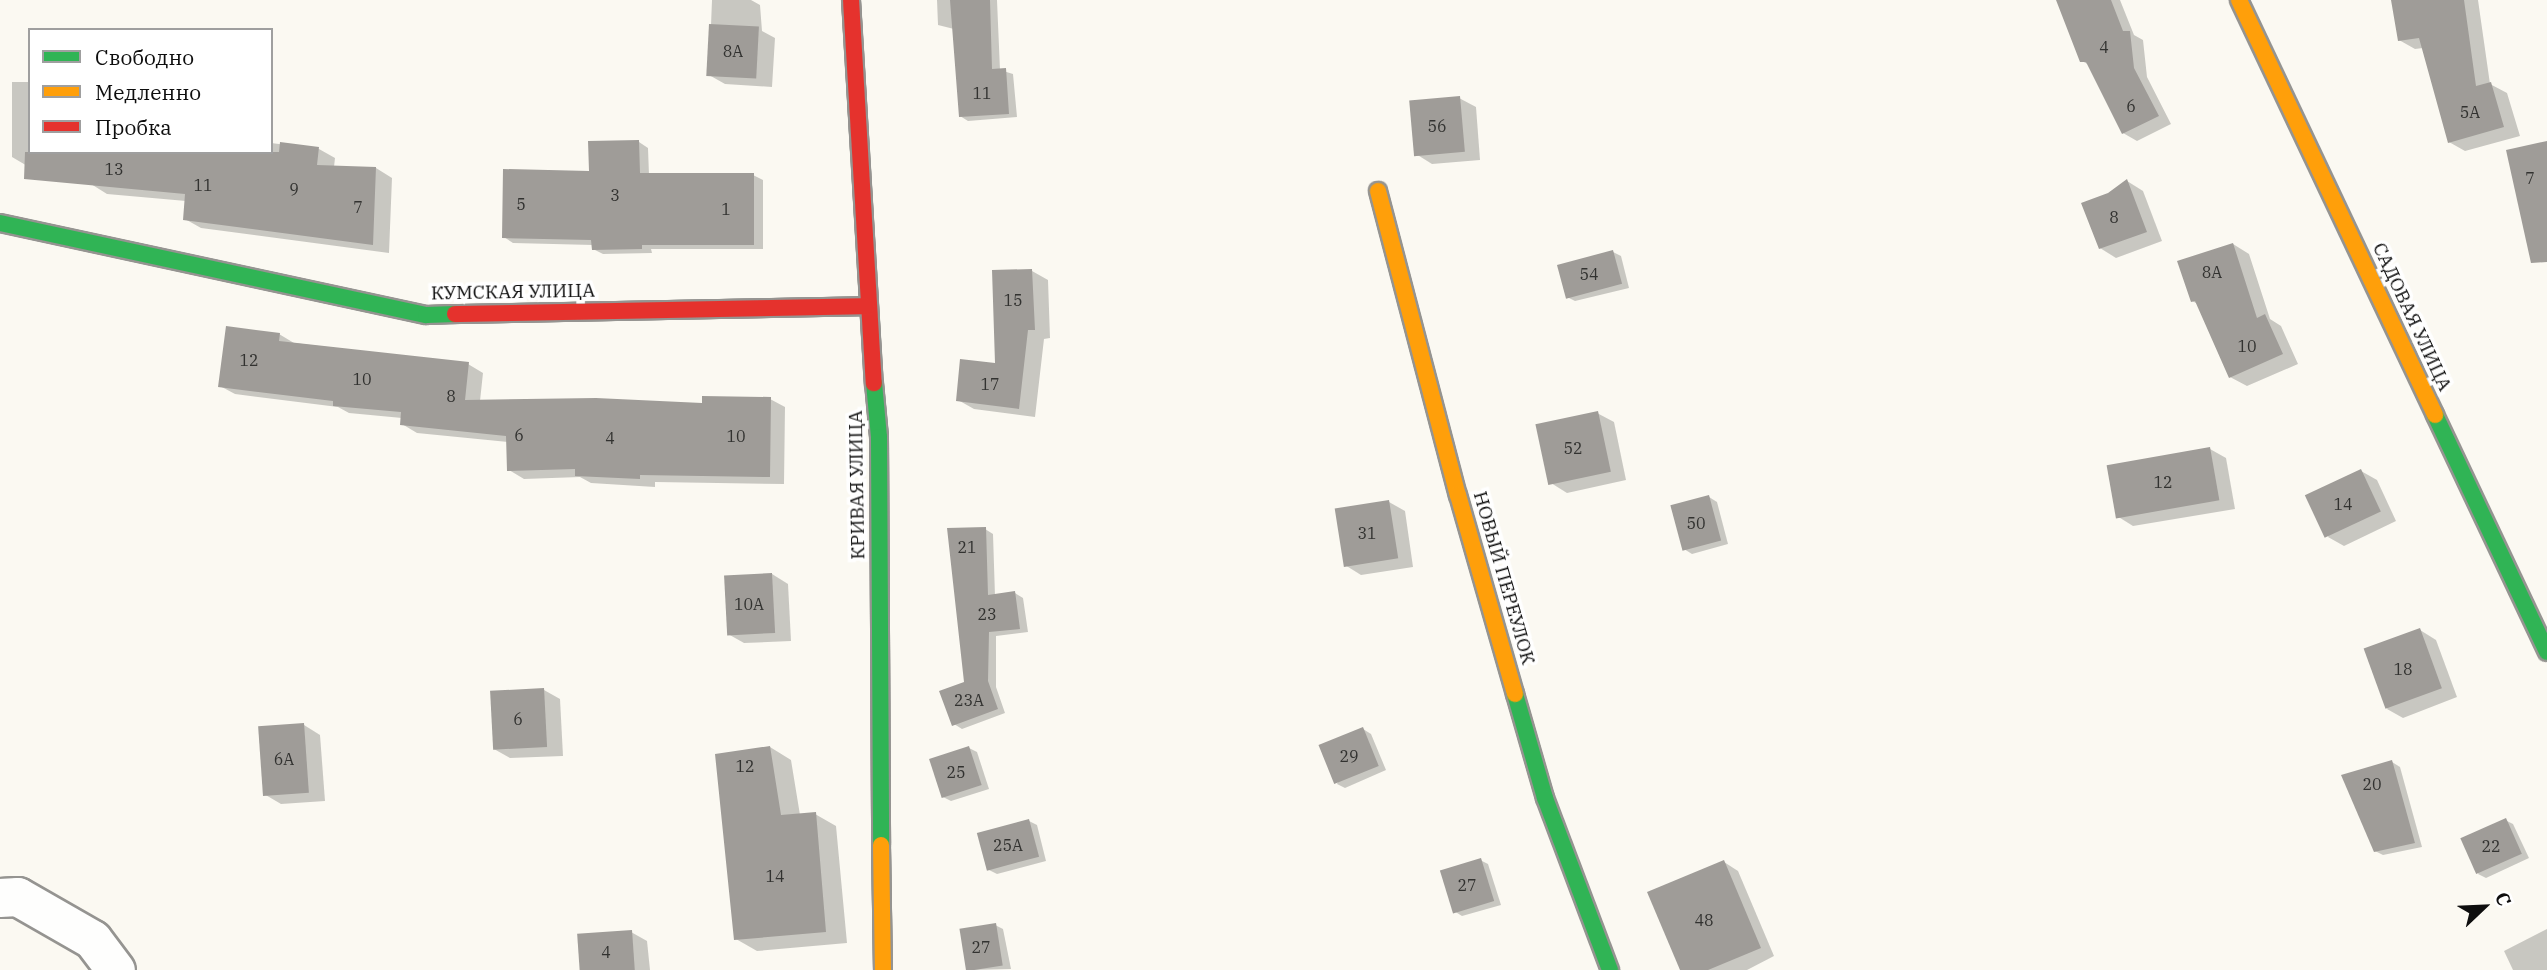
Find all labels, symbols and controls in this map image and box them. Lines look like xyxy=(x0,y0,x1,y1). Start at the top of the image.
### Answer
legend xyxy=(28,28,273,154)
house number: 4 xyxy=(2099,37,2109,57)
house number: 8А xyxy=(723,41,743,61)
text: Свободно xyxy=(95,43,194,71)
text: Медленно xyxy=(95,78,201,106)
house number: 11 xyxy=(972,83,992,103)
house number: 6 xyxy=(2126,96,2136,116)
house number: 5А xyxy=(2460,102,2480,122)
text: Пробка xyxy=(95,113,172,141)
house number: 56 xyxy=(1427,116,1447,136)
house number: 13 xyxy=(104,159,124,179)
house number: 7 xyxy=(2525,168,2535,188)
house number: 11 xyxy=(193,175,213,195)
house number: 9 xyxy=(289,179,299,199)
house number: 3 xyxy=(610,185,620,205)
house number: 5 xyxy=(516,194,526,214)
house number: 7 xyxy=(353,197,363,217)
house number: 1 xyxy=(721,199,731,219)
house number: 8 xyxy=(2109,207,2119,227)
street label: САДОВАЯ УЛИЦА xyxy=(2368,239,2456,395)
house number: 8А xyxy=(2202,262,2222,282)
house number: 54 xyxy=(1579,264,1599,284)
street label: КУМСКАЯ УЛИЦА xyxy=(431,279,595,305)
house number: 15 xyxy=(1003,290,1023,310)
house number: 10 xyxy=(2237,336,2257,356)
house number: 12 xyxy=(239,350,259,370)
house number: 10 xyxy=(352,369,372,389)
house number: 17 xyxy=(980,374,1000,394)
house number: 8 xyxy=(446,386,456,406)
street label: КРИВАЯ УЛИЦА xyxy=(844,410,870,560)
house number: 6 xyxy=(514,425,524,445)
house number: 10 xyxy=(726,426,746,446)
house number: 4 xyxy=(605,428,615,448)
house number: 52 xyxy=(1563,438,1583,458)
house number: 12 xyxy=(2153,472,2173,492)
street label: НОВЫЙ ПЕРЕУЛОК xyxy=(1468,489,1540,667)
house number: 14 xyxy=(2333,494,2353,514)
house number: 50 xyxy=(1686,513,1706,533)
house number: 31 xyxy=(1357,523,1377,543)
house number: 21 xyxy=(957,537,977,557)
house number: 10А xyxy=(734,594,764,614)
house number: 23 xyxy=(977,604,997,624)
house number: 18 xyxy=(2393,659,2413,679)
house number: 23А xyxy=(954,690,984,710)
house number: 6 xyxy=(513,709,523,729)
house number: 29 xyxy=(1339,746,1359,766)
house number: 6А xyxy=(274,749,294,769)
house number: 12 xyxy=(735,756,755,776)
house number: 25 xyxy=(946,762,966,782)
house number: 20 xyxy=(2362,774,2382,794)
house number: 25А xyxy=(993,835,1023,855)
house number: 22 xyxy=(2481,836,2501,856)
house number: 14 xyxy=(765,866,785,886)
north arrow xyxy=(2449,872,2519,942)
house number: 27 xyxy=(1457,875,1477,895)
text: С xyxy=(2490,888,2517,909)
house number: 48 xyxy=(1694,910,1714,930)
house number: 27 xyxy=(971,937,991,957)
house number: 4 xyxy=(601,942,611,962)

